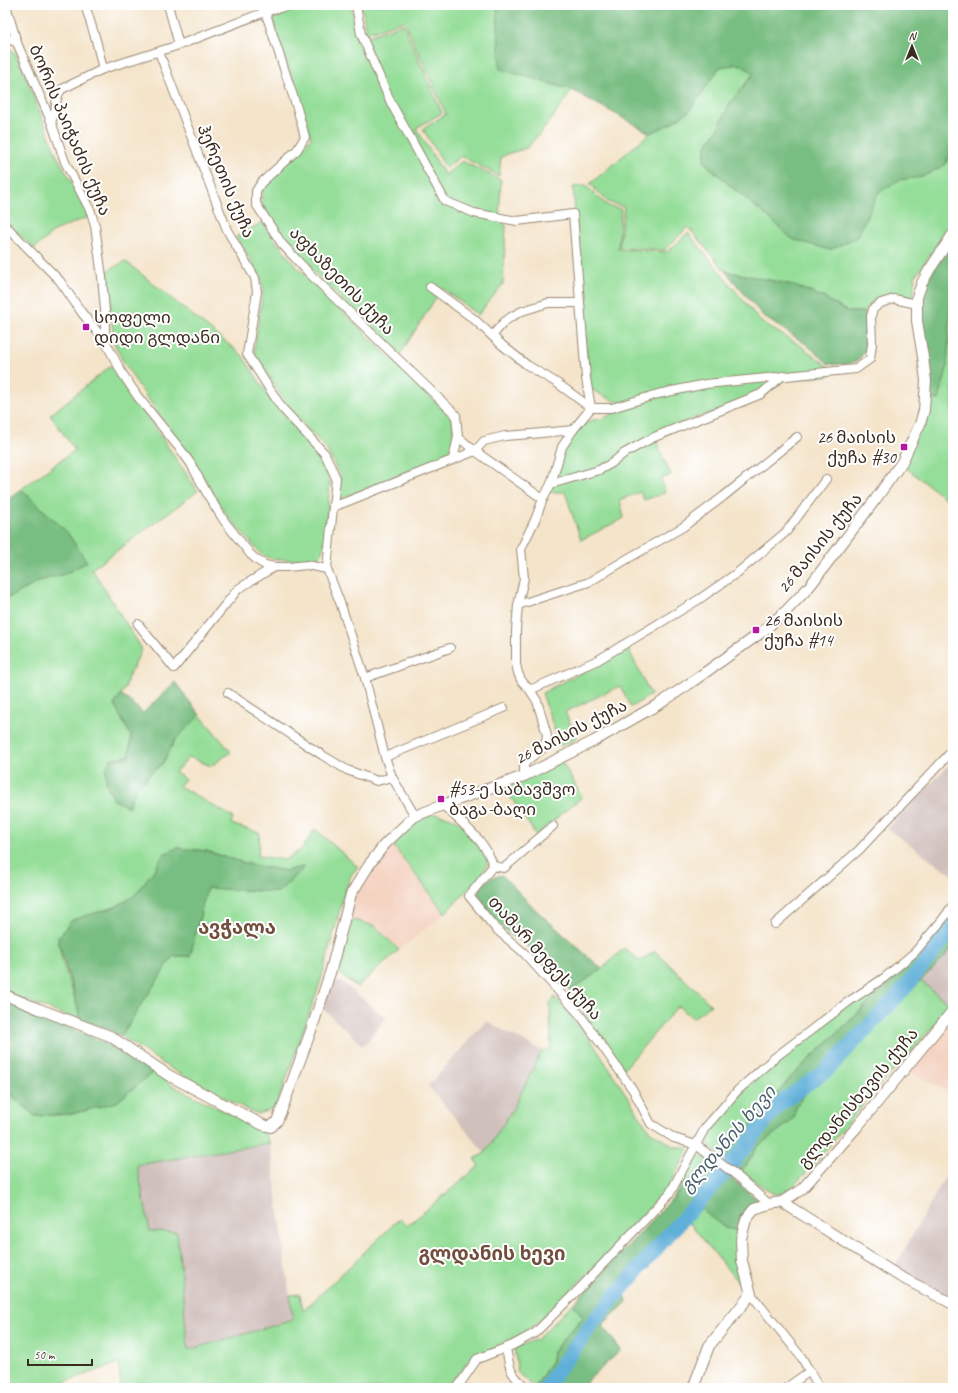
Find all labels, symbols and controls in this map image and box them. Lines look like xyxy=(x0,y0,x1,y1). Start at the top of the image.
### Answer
north arrow xyxy=(892,26,932,66)
text: N xyxy=(909,29,918,43)
street label: ბორის პაიჭაძის ქუჩა xyxy=(24,41,116,219)
street label: ჰერეთის ქუჩა xyxy=(193,121,259,241)
street label: აფხაზეთის ქუჩა xyxy=(285,222,399,340)
place label: სოფელი დიდი გლდანი xyxy=(94,307,220,348)
marker: სოფელი დიდი გლდანი xyxy=(81,322,91,332)
place label: 26 მაისის ქუჩა #30 xyxy=(817,427,897,468)
marker: 26 მაისის ქუჩა #30 xyxy=(899,442,909,452)
street label: 26 მაისის ქუჩა xyxy=(773,489,867,597)
place label: 26 მაისის ქუჩა #14 xyxy=(764,610,843,651)
marker: 26 მაისის ქუჩა #14 xyxy=(751,625,761,635)
street label: 26 მაისის ქუჩა xyxy=(511,695,631,769)
place label: #53-ე საბავშვო ბაგა-ბაღი xyxy=(449,779,575,820)
marker: #53-ე საბავშვო ბაგა-ბაღი xyxy=(436,794,446,804)
street label: თამარ მეფეს ქუჩა xyxy=(484,891,606,1025)
district label: ავჭალა xyxy=(198,916,276,940)
street label: გლდანისხევის ქუჩა xyxy=(793,1024,923,1172)
water label: გლდანის ხევი xyxy=(676,1081,781,1197)
district label: გლდანის ხევი xyxy=(418,1242,566,1266)
scale bar xyxy=(28,1341,92,1367)
text: 50 m xyxy=(34,1347,56,1363)

